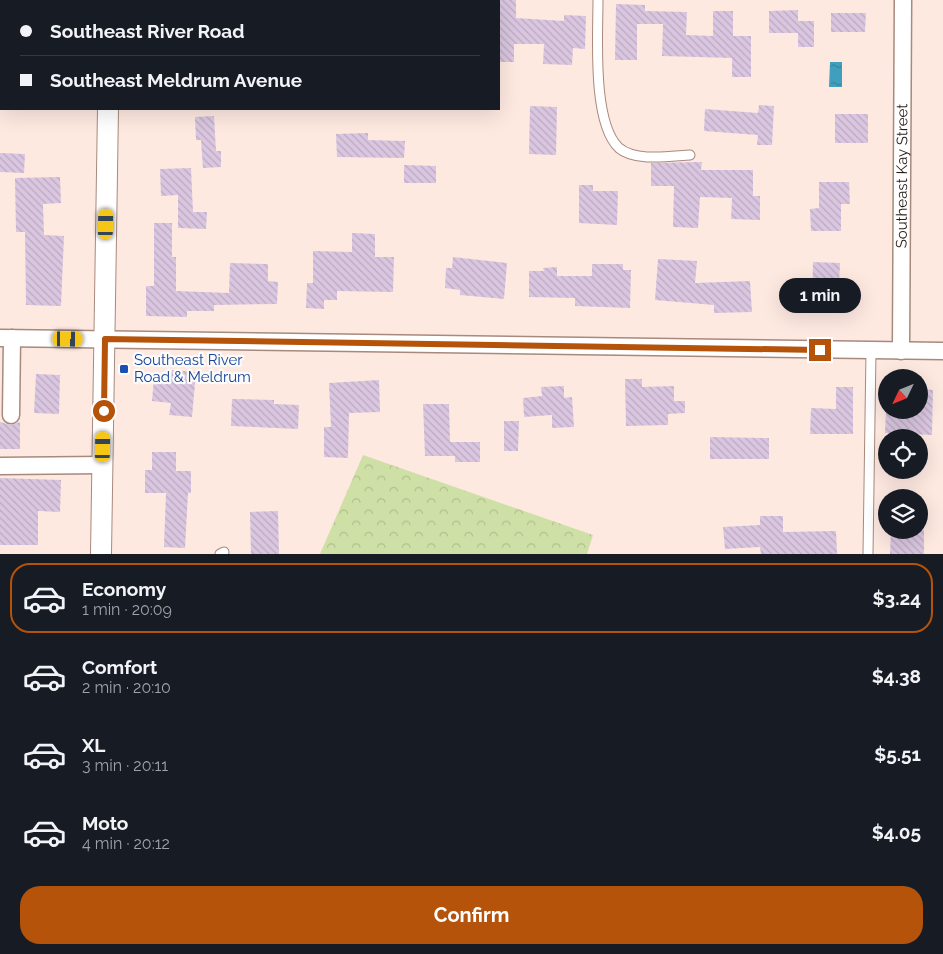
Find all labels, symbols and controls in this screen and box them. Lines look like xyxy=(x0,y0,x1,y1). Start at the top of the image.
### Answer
text: Southeast River Road xyxy=(50,20,244,42)
text: Southeast Meldrum Avenue xyxy=(50,69,302,91)
street label: Southeast Kay Street xyxy=(893,104,911,248)
car xyxy=(98,209,113,239)
callout: 1 min xyxy=(779,278,861,312)
text: 1 min xyxy=(800,286,840,305)
car xyxy=(52,331,83,347)
route end xyxy=(809,339,831,361)
place label: Southeast River Road & Meldrum xyxy=(134,351,251,386)
marker: Southeast River Road & Meldrum xyxy=(118,363,130,375)
north arrow xyxy=(878,369,928,419)
map controls xyxy=(878,369,928,539)
route start xyxy=(93,400,115,422)
button: locate xyxy=(878,429,928,479)
car xyxy=(95,432,110,462)
button: layers xyxy=(878,489,928,539)
icon: car xyxy=(22,576,67,621)
text: Economy xyxy=(82,578,166,600)
text: $3.24 xyxy=(873,587,921,609)
text: 1 min · 20:09 xyxy=(82,600,172,619)
icon: car xyxy=(22,654,67,699)
text: Comfort xyxy=(82,656,157,678)
text: $4.38 xyxy=(872,665,921,687)
text: 2 min · 20:10 xyxy=(82,678,171,697)
icon: car xyxy=(22,732,67,777)
text: XL xyxy=(82,734,105,756)
text: $5.51 xyxy=(874,743,921,765)
text: 3 min · 20:11 xyxy=(82,756,168,775)
icon: car xyxy=(22,810,67,855)
text: Moto xyxy=(82,812,128,834)
text: $4.05 xyxy=(872,821,921,843)
text: 4 min · 20:12 xyxy=(82,834,170,853)
button: Confirm xyxy=(20,886,923,944)

